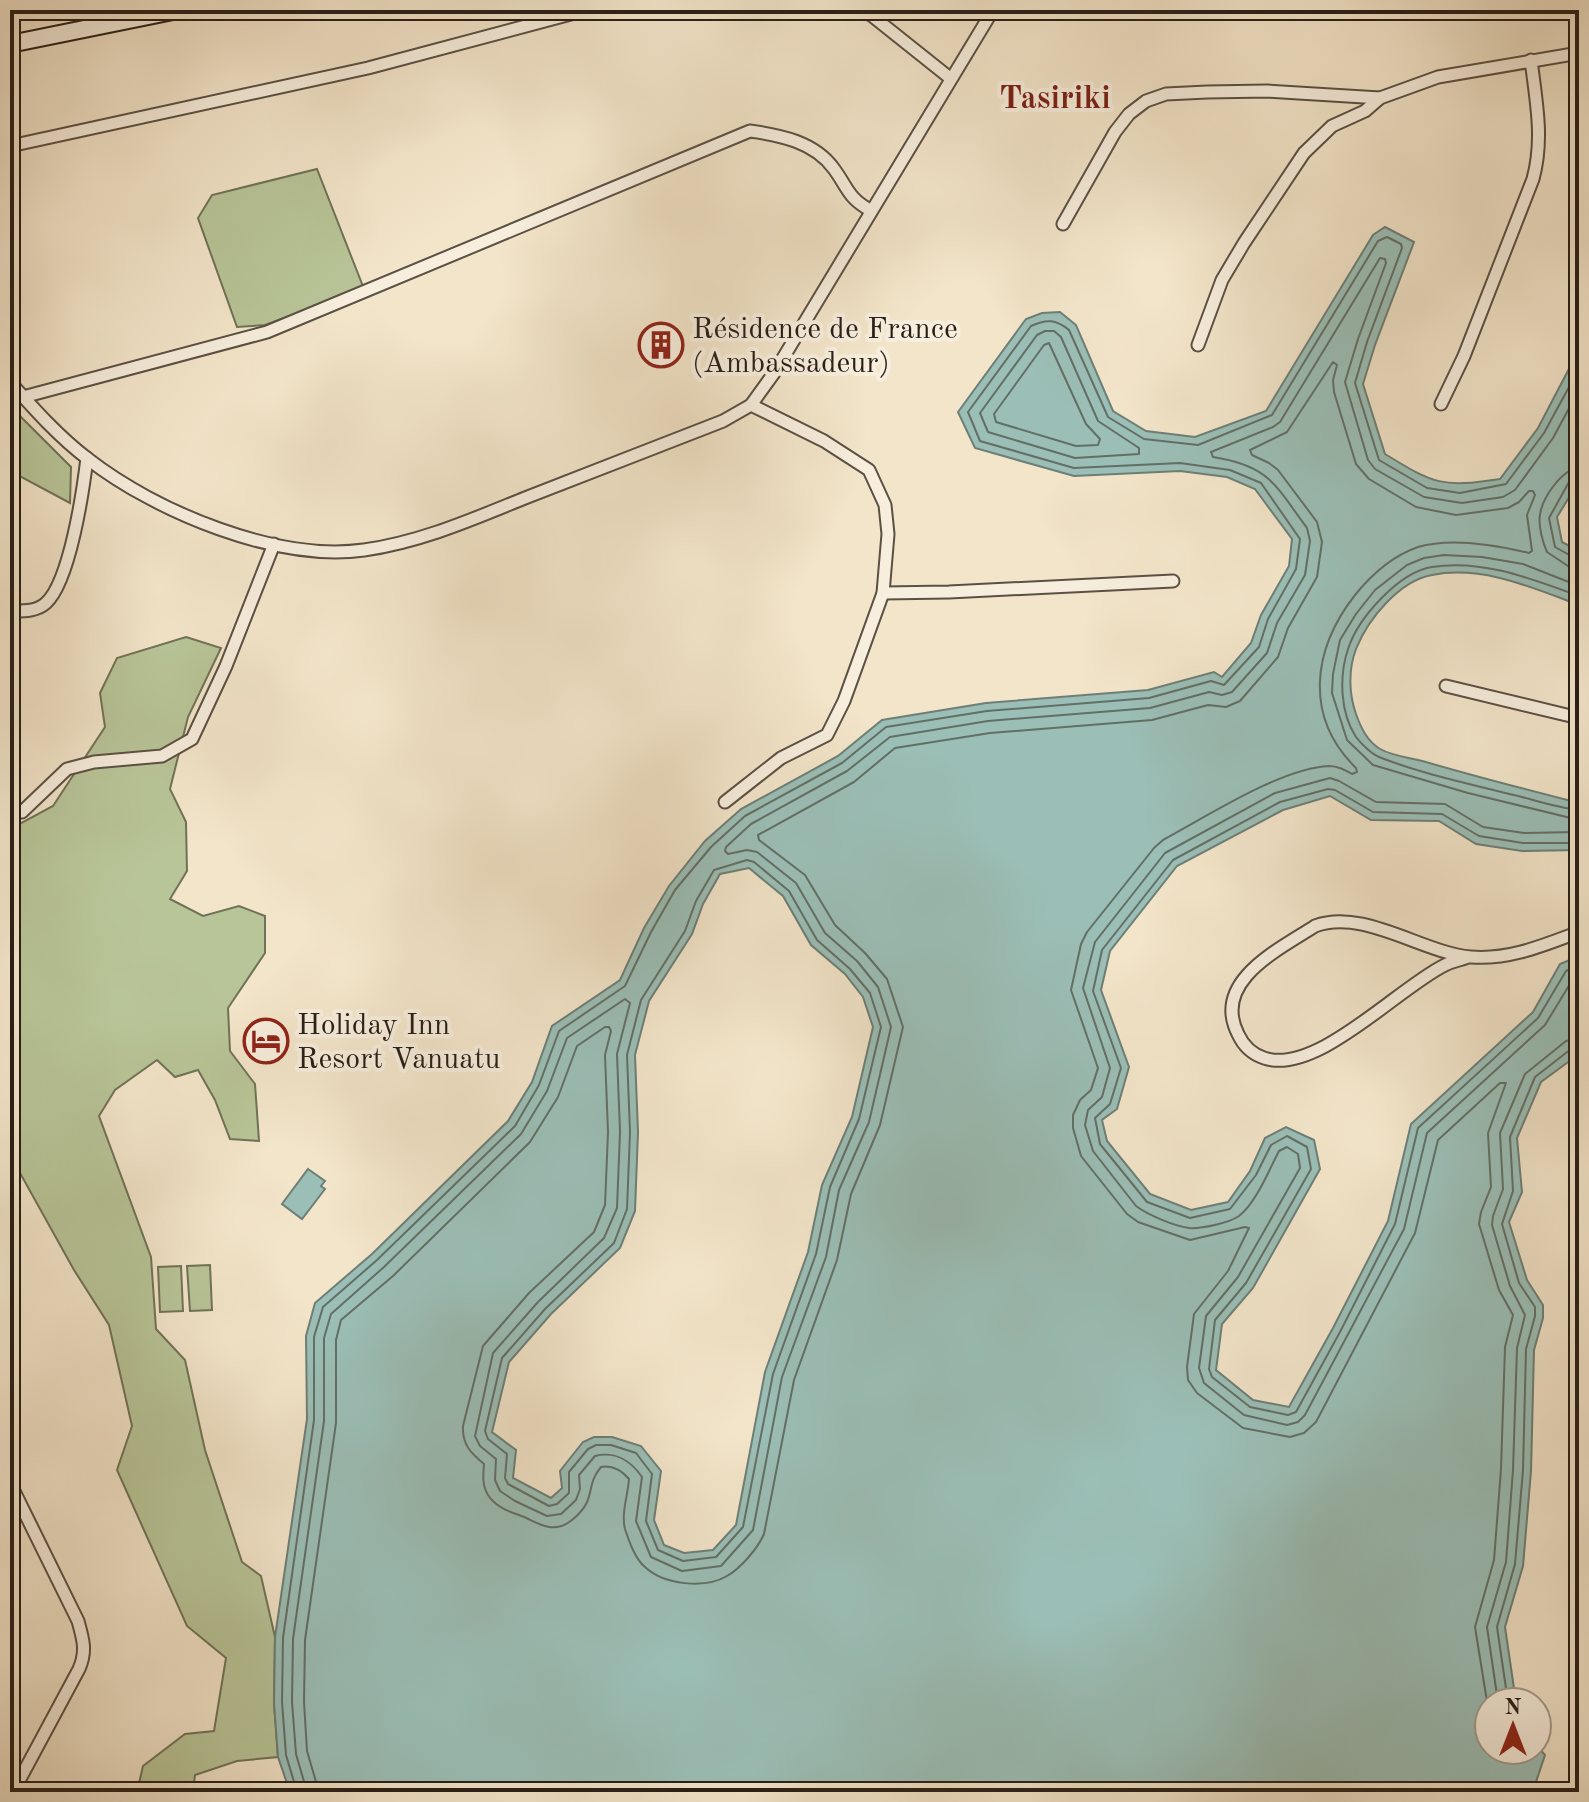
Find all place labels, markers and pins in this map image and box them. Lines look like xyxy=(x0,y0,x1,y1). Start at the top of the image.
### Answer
place label: Résidence de France (Ambassadeur) xyxy=(692,315,958,379)
building icon: Résidence de France (Ambassadeur) xyxy=(637,321,685,369)
place label: Holiday Inn Resort Vanuatu xyxy=(297,1011,501,1075)
hotel icon: Holiday Inn Resort Vanuatu xyxy=(242,1017,290,1065)

